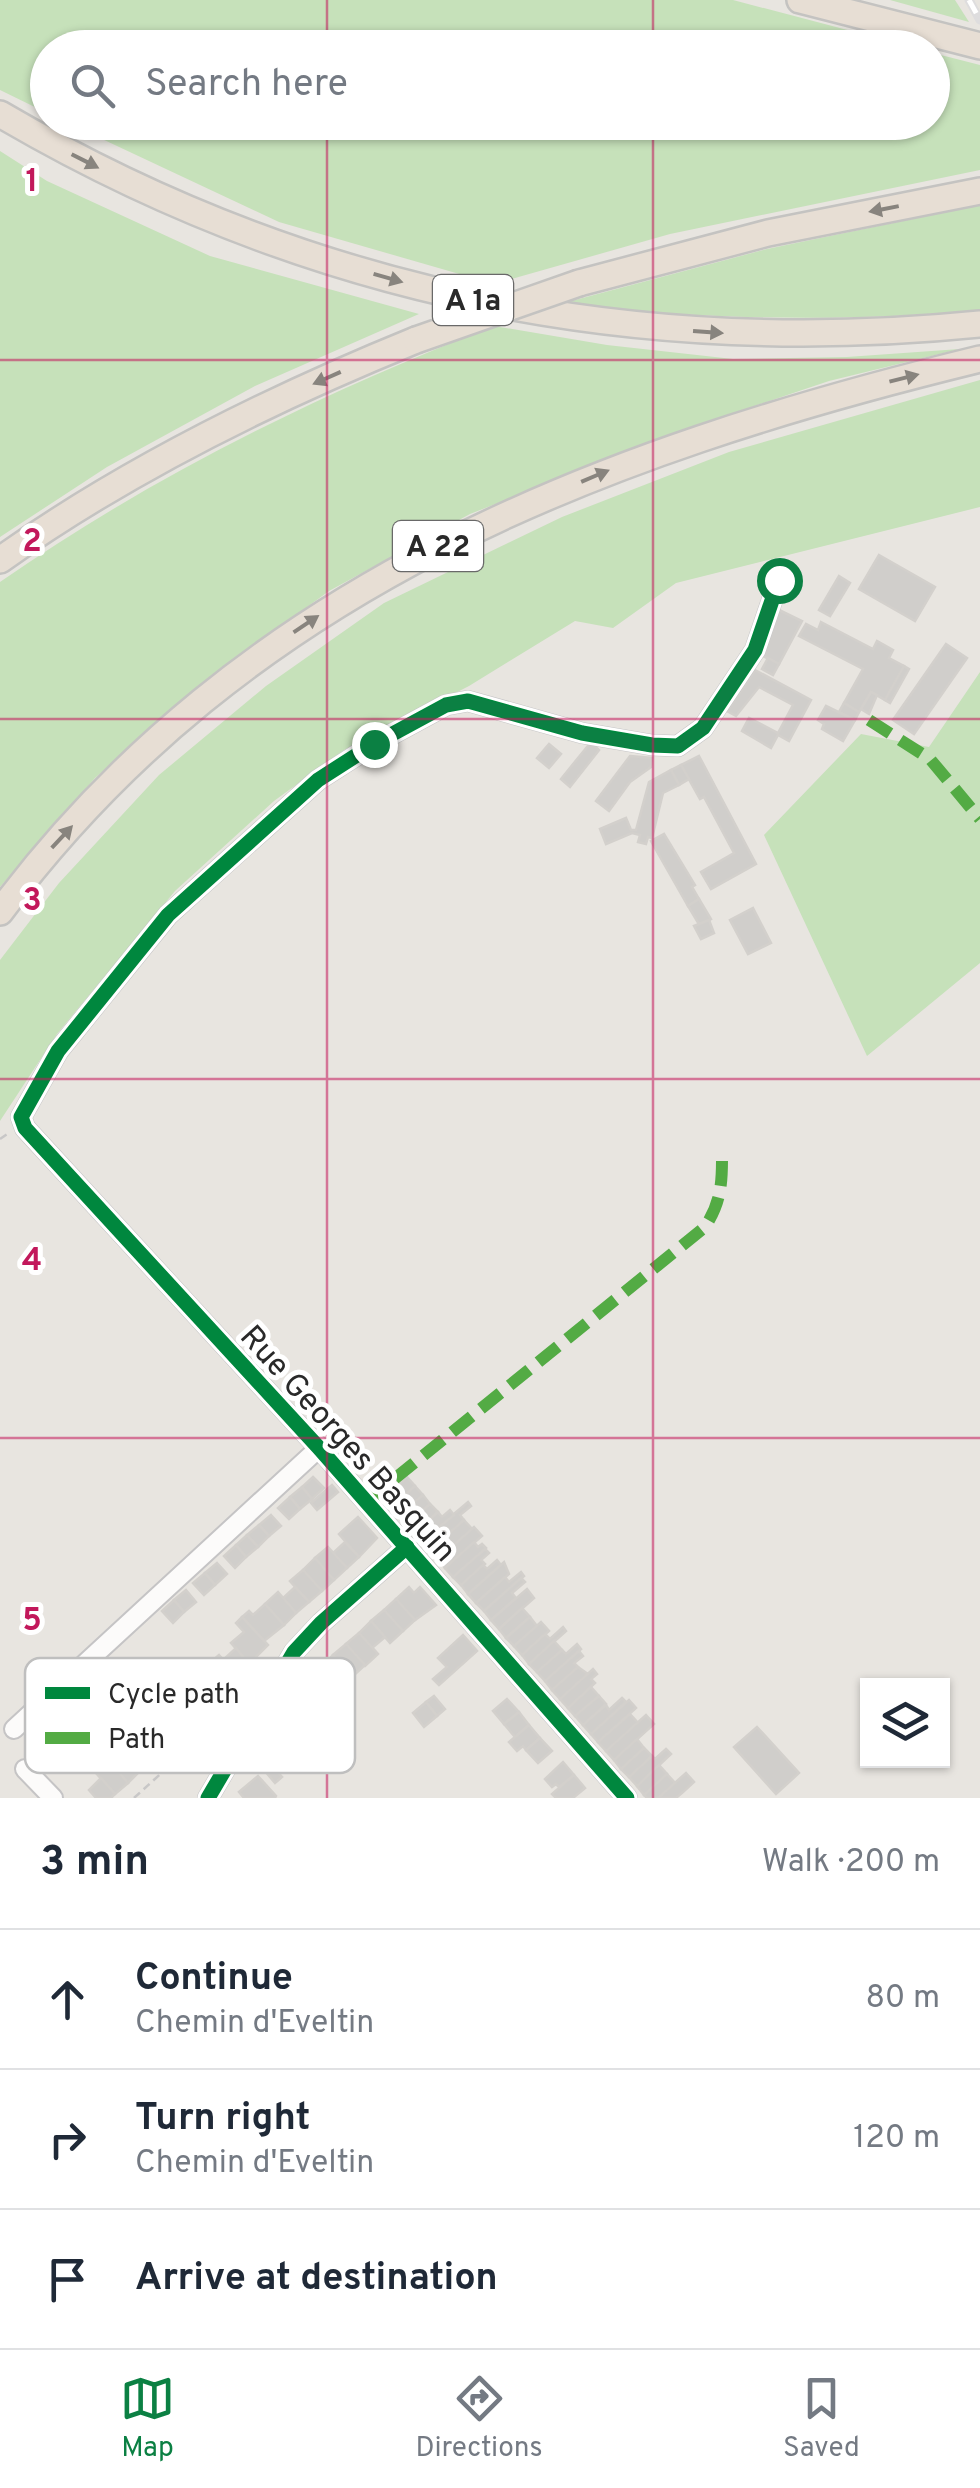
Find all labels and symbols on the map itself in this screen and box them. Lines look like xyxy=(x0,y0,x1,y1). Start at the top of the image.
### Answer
one-way arrow xyxy=(71,152,100,169)
text: 1 xyxy=(26,163,38,203)
one-way arrow xyxy=(868,202,899,218)
one-way arrow xyxy=(373,271,404,286)
road number: A 1a xyxy=(433,275,513,325)
one-way arrow xyxy=(692,324,724,340)
one-way arrow xyxy=(889,369,920,385)
one-way arrow xyxy=(312,370,341,386)
one-way arrow xyxy=(580,468,610,484)
road number: A 22 xyxy=(393,521,483,571)
text: 2 xyxy=(22,523,42,563)
route start xyxy=(757,558,803,604)
one-way arrow xyxy=(293,616,320,634)
route end xyxy=(352,722,398,768)
one-way arrow xyxy=(50,826,73,850)
text: 3 xyxy=(22,882,42,922)
text: 4 xyxy=(22,1242,42,1282)
street label: Rue Georges Basquin xyxy=(230,1318,464,1572)
text: 5 xyxy=(22,1602,42,1642)
legend xyxy=(25,1658,355,1773)
text: Cycle path xyxy=(108,1678,240,1714)
text: Path xyxy=(108,1723,165,1759)

